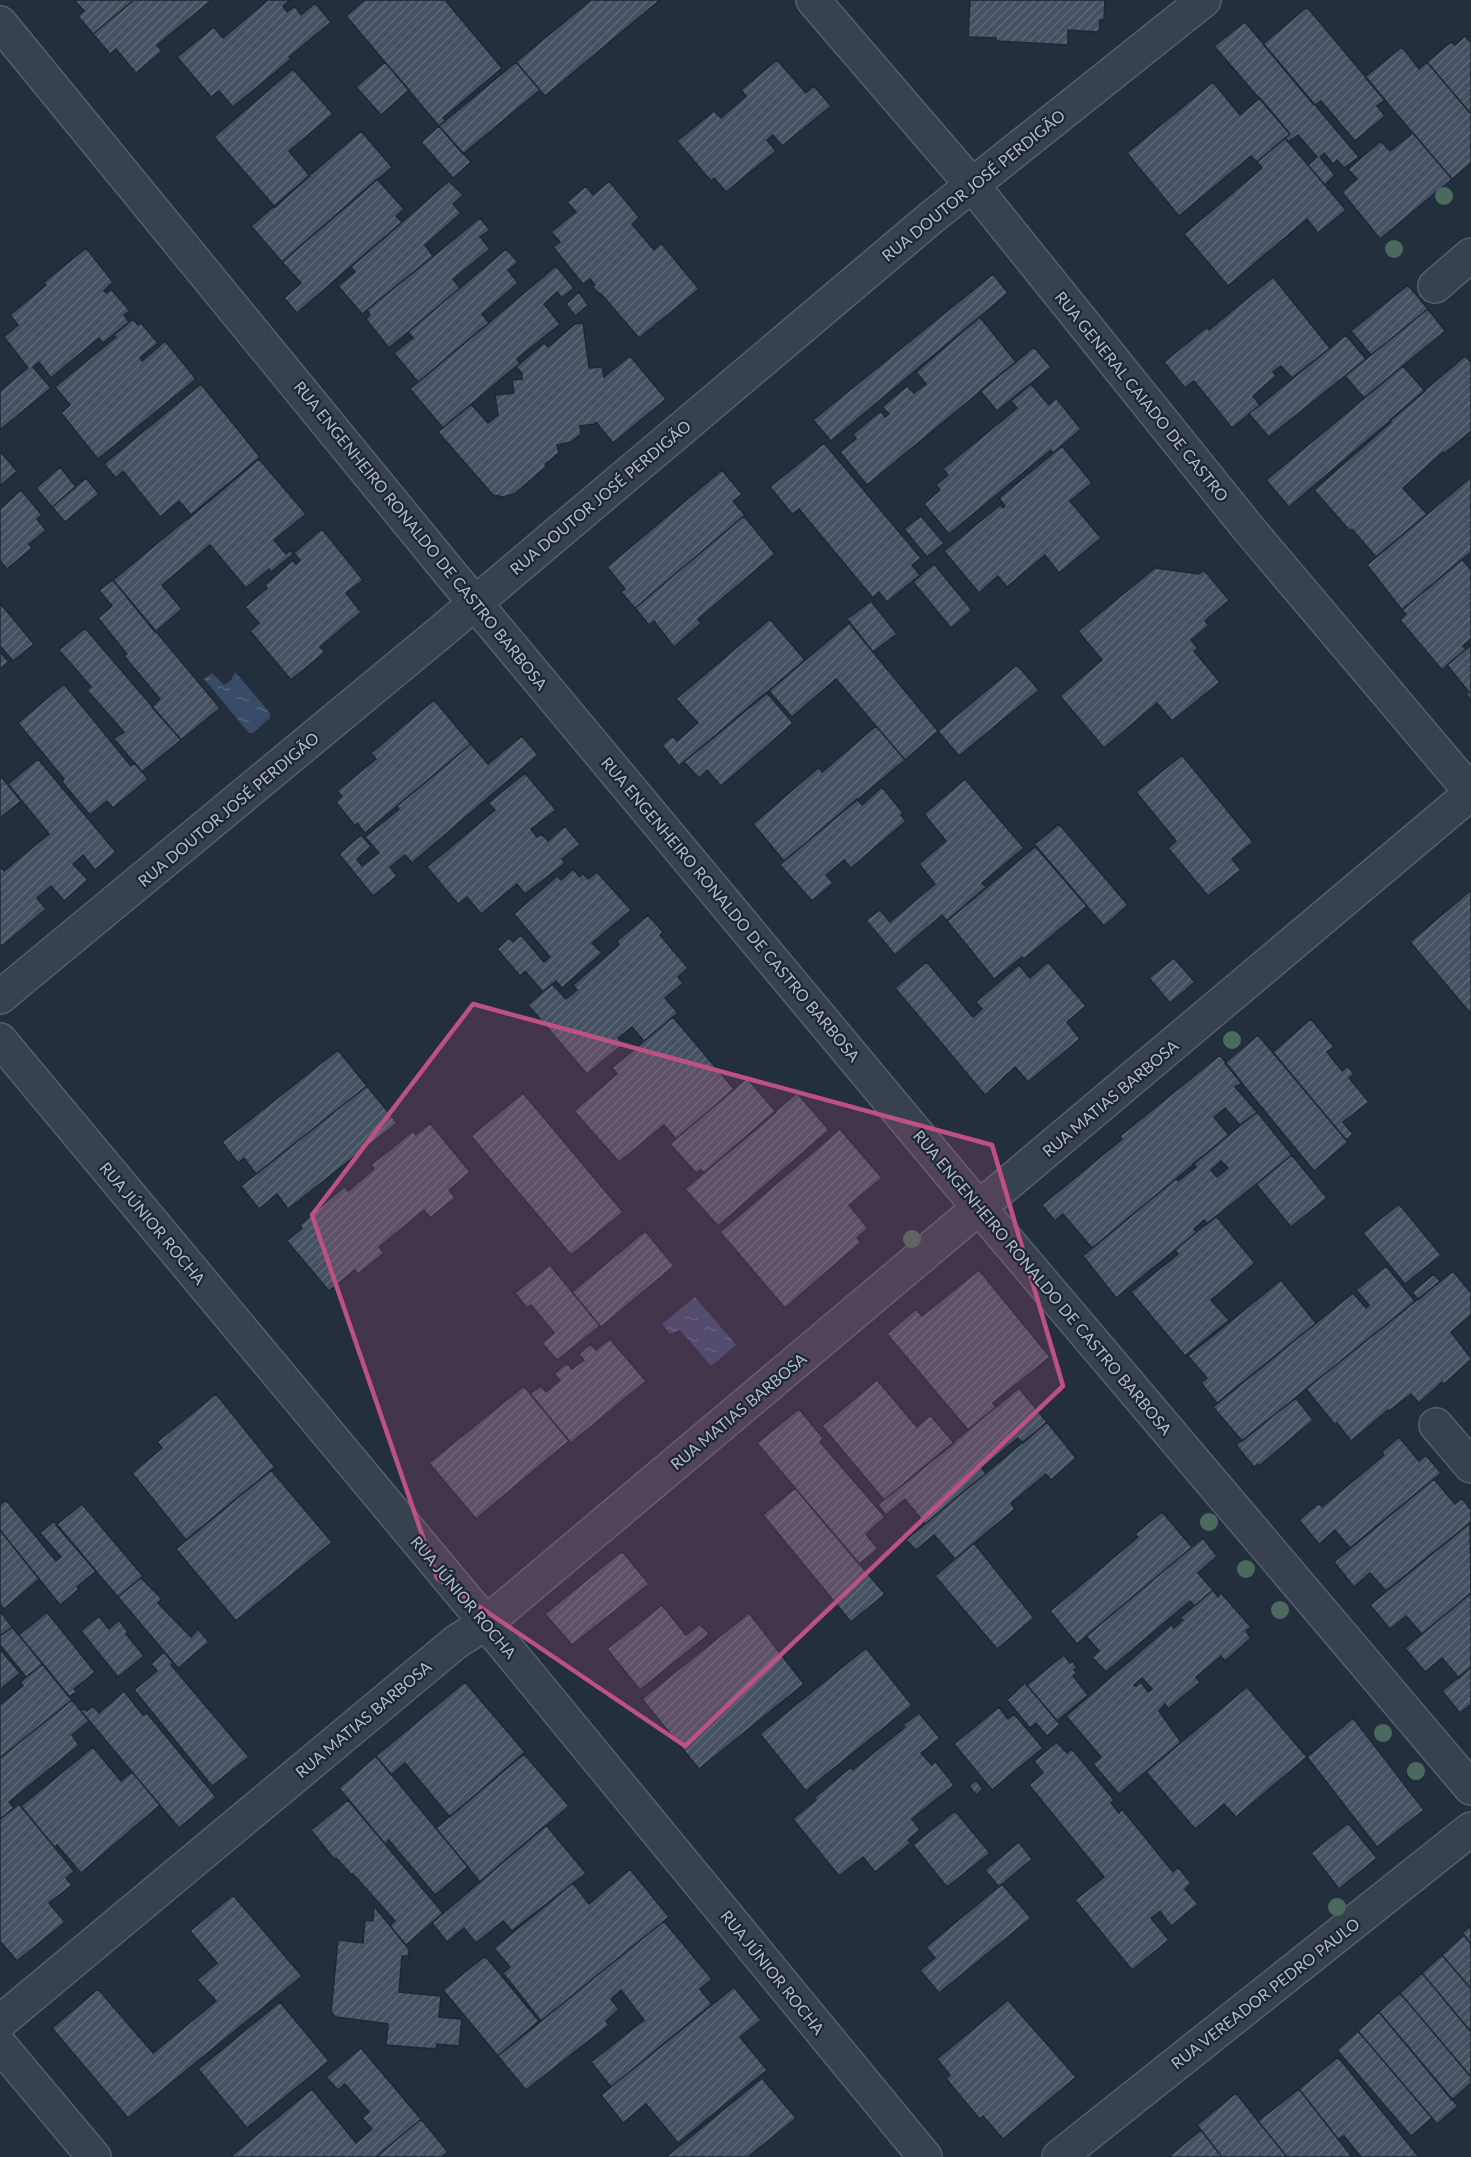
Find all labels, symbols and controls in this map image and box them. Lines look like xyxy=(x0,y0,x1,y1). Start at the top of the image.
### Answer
street label: RUA DOUTOR JOSÉ PERDIGÃO xyxy=(878,105,1069,265)
street label: RUA GENERAL CAIADO DE CASTRO xyxy=(1051,287,1233,505)
street label: RUA ENGENHEIRO RONALDO DE CASTRO BARBOSA xyxy=(290,377,552,693)
street label: RUA DOUTOR JOSÉ PERDIGÃO xyxy=(506,416,694,578)
street label: RUA DOUTOR JOSÉ PERDIGÃO xyxy=(134,728,322,890)
street label: RUA ENGENHEIRO RONALDO DE CASTRO BARBOSA xyxy=(598,753,864,1065)
street label: RUA MATIAS BARBOSA xyxy=(1038,1036,1182,1160)
street label: RUA ENGENHEIRO RONALDO DE CASTRO BARBOSA xyxy=(910,1126,1176,1438)
street label: RUA JÚNIOR ROCHA xyxy=(96,1158,210,1288)
street label: RUA MATIAS BARBOSA xyxy=(666,1349,810,1473)
street label: RUA JÚNIOR ROCHA xyxy=(407,1532,521,1662)
street label: RUA MATIAS BARBOSA xyxy=(291,1657,435,1781)
street label: RUA JÚNIOR ROCHA xyxy=(717,1906,829,2038)
street label: RUA VEREADOR PEDRO PAULO xyxy=(1167,1913,1363,2073)

